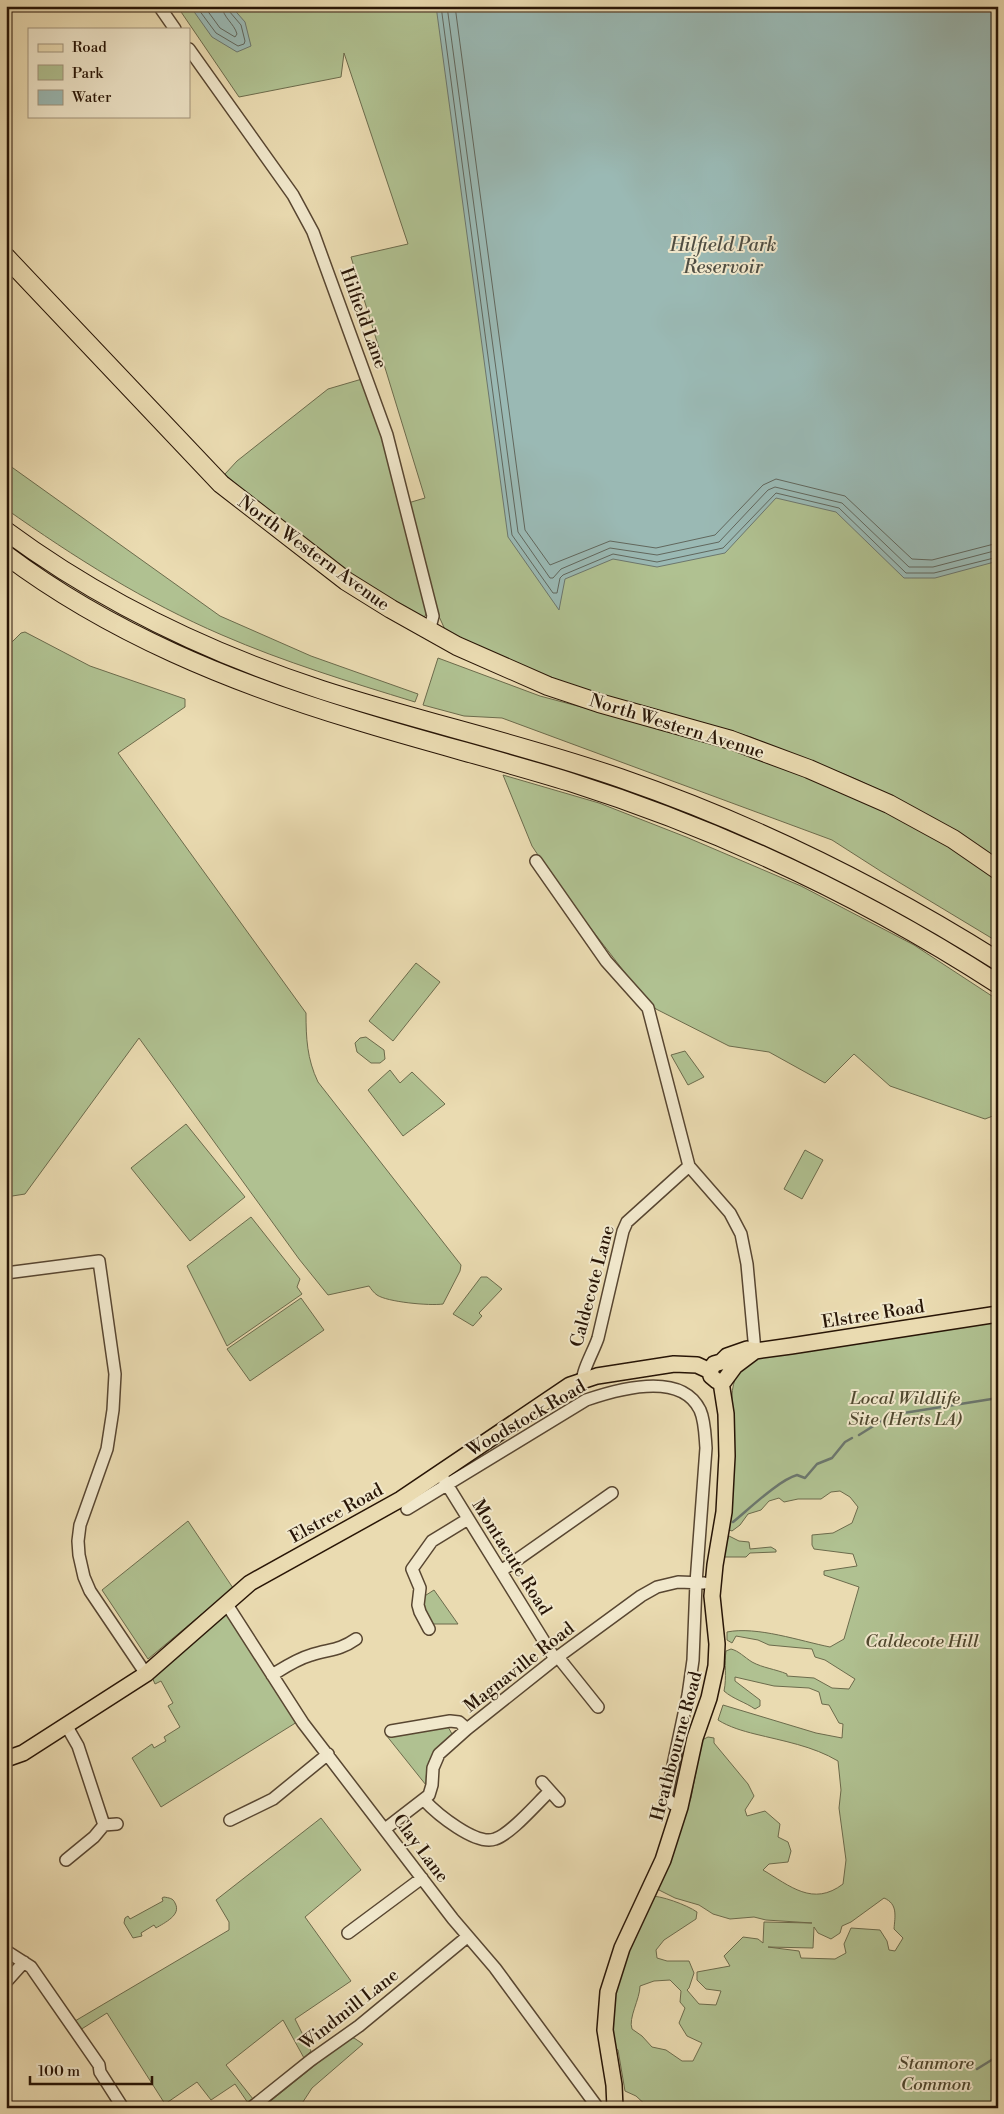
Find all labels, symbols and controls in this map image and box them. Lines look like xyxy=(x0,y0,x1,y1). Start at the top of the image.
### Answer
legend xyxy=(28,28,190,118)
text: Road xyxy=(72,38,107,57)
text: Park xyxy=(72,64,104,83)
text: Water xyxy=(71,88,112,107)
water label: Hilfield Park Reservoir xyxy=(669,233,776,279)
street label: Hilfield Lane xyxy=(335,264,392,372)
street label: North Western Avenue xyxy=(233,491,394,616)
street label: North Western Avenue xyxy=(586,689,767,764)
street label: Caldecote Lane xyxy=(565,1223,620,1349)
street label: Elstree Road xyxy=(820,1295,927,1334)
street label: Woodstock Road xyxy=(462,1375,591,1462)
park label: Local Wildlife Site (Herts LA) xyxy=(848,1387,962,1431)
street label: Elstree Road xyxy=(285,1478,388,1549)
street label: Montacute Road xyxy=(467,1495,557,1620)
street label: Magnaville Road xyxy=(459,1617,580,1718)
park label: Caldecote Hill xyxy=(865,1630,979,1653)
street label: Heathbourne Road xyxy=(645,1668,708,1823)
street label: Clay Lane xyxy=(387,1809,454,1887)
street label: Windmill Lane xyxy=(294,1964,403,2056)
park label: Stanmore Common xyxy=(898,2052,975,2096)
scale bar xyxy=(30,2054,152,2086)
text: 100 m xyxy=(38,2062,80,2081)

